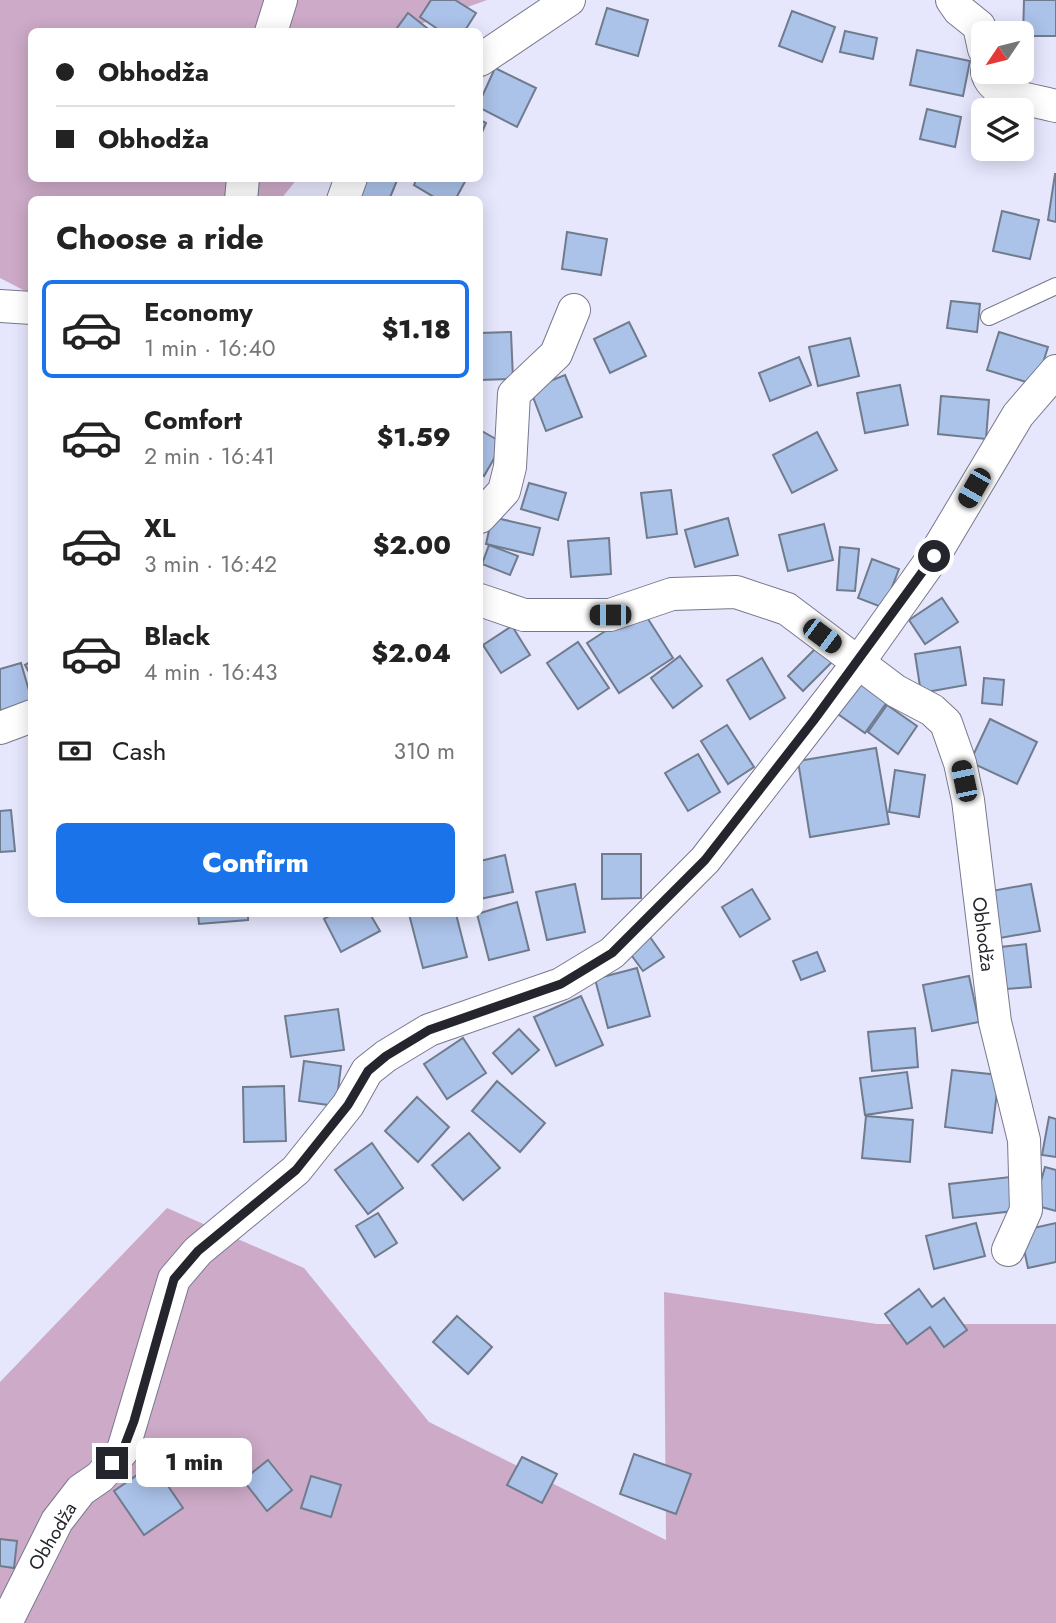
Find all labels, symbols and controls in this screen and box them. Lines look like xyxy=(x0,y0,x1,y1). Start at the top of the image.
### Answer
north arrow xyxy=(971,21,1034,84)
map controls xyxy=(971,21,1034,161)
text: Obhodža xyxy=(98,53,209,91)
button: layers xyxy=(971,98,1034,161)
text: Obhodža xyxy=(98,120,209,158)
text: Choose a ride xyxy=(56,215,264,261)
text: Economy xyxy=(144,293,253,331)
icon: car xyxy=(60,298,123,361)
text: $1.18 xyxy=(382,310,451,348)
text: 1 min · 16:40 xyxy=(144,331,276,365)
text: Comfort xyxy=(144,401,242,439)
icon: car xyxy=(60,406,123,469)
text: $1.59 xyxy=(377,418,451,456)
text: 2 min · 16:41 xyxy=(144,439,275,473)
car xyxy=(955,465,994,511)
text: XL xyxy=(144,509,176,547)
icon: car xyxy=(60,514,123,577)
text: $2.00 xyxy=(373,526,451,564)
route start xyxy=(918,540,950,572)
text: 3 min · 16:42 xyxy=(144,547,277,581)
car xyxy=(590,605,632,626)
car xyxy=(799,615,846,657)
text: Black xyxy=(144,617,210,655)
icon: car xyxy=(60,622,123,685)
text: $2.04 xyxy=(371,634,451,672)
text: 4 min · 16:43 xyxy=(144,655,277,689)
icon: cash xyxy=(56,732,94,770)
text: Cash xyxy=(112,732,166,770)
text: 310 m xyxy=(393,734,455,768)
car xyxy=(950,758,979,804)
button: Confirm xyxy=(56,823,455,903)
street label: Obhodža xyxy=(966,895,1001,973)
callout: 1 min xyxy=(136,1438,252,1488)
text: 1 min xyxy=(165,1445,223,1479)
route end xyxy=(96,1447,128,1479)
street label: Obhodža xyxy=(22,1497,83,1575)

